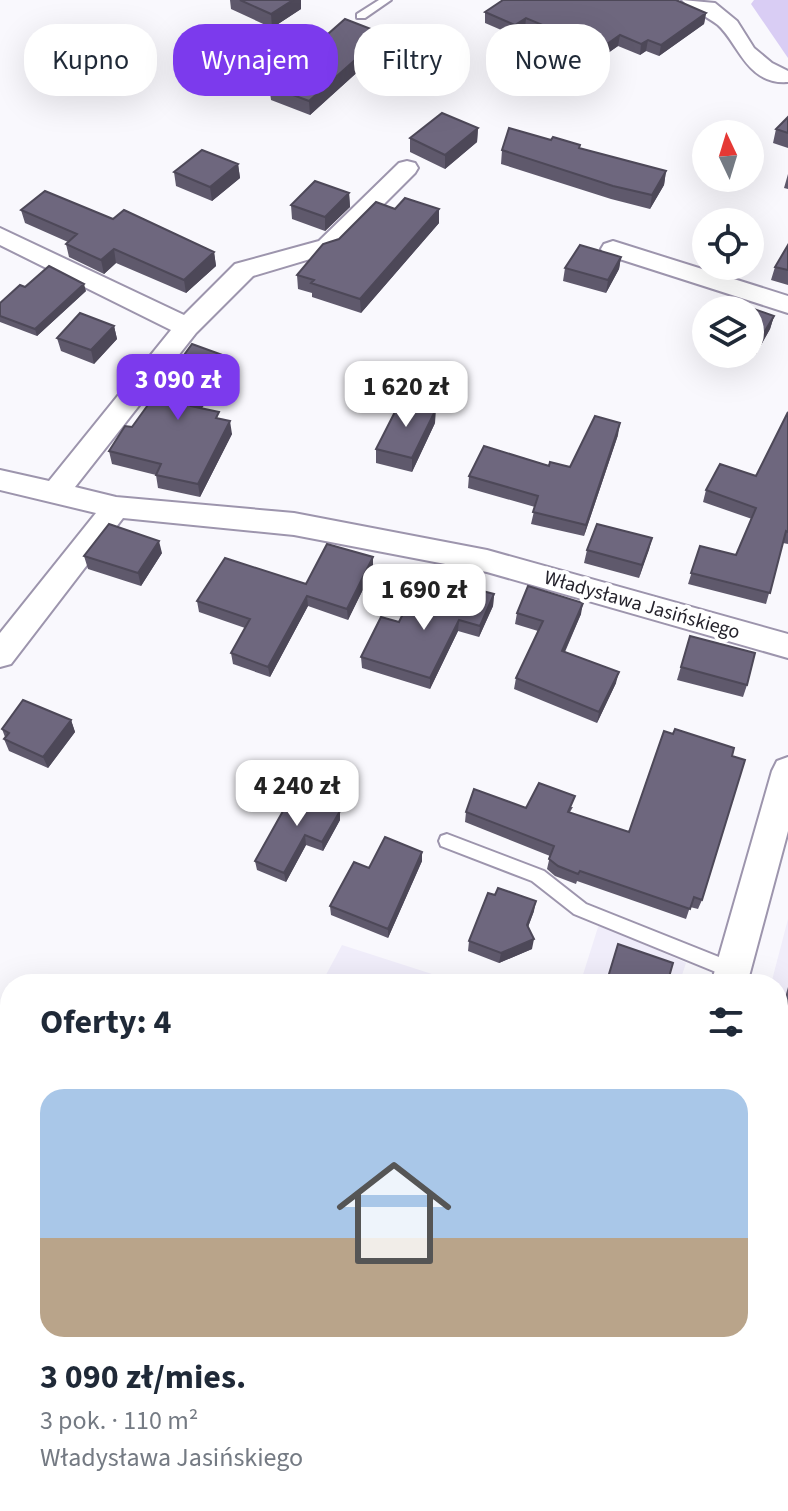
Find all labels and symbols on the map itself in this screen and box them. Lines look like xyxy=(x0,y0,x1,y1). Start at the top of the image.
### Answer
north arrow xyxy=(692,120,764,192)
pin: 3 090 zł xyxy=(95,354,261,422)
pin: 1 620 zł xyxy=(323,361,489,429)
pin: 1 690 zł xyxy=(341,564,507,632)
street label: Władysława Jasińskiego xyxy=(541,564,743,646)
pin: 4 240 zł xyxy=(214,760,380,828)

